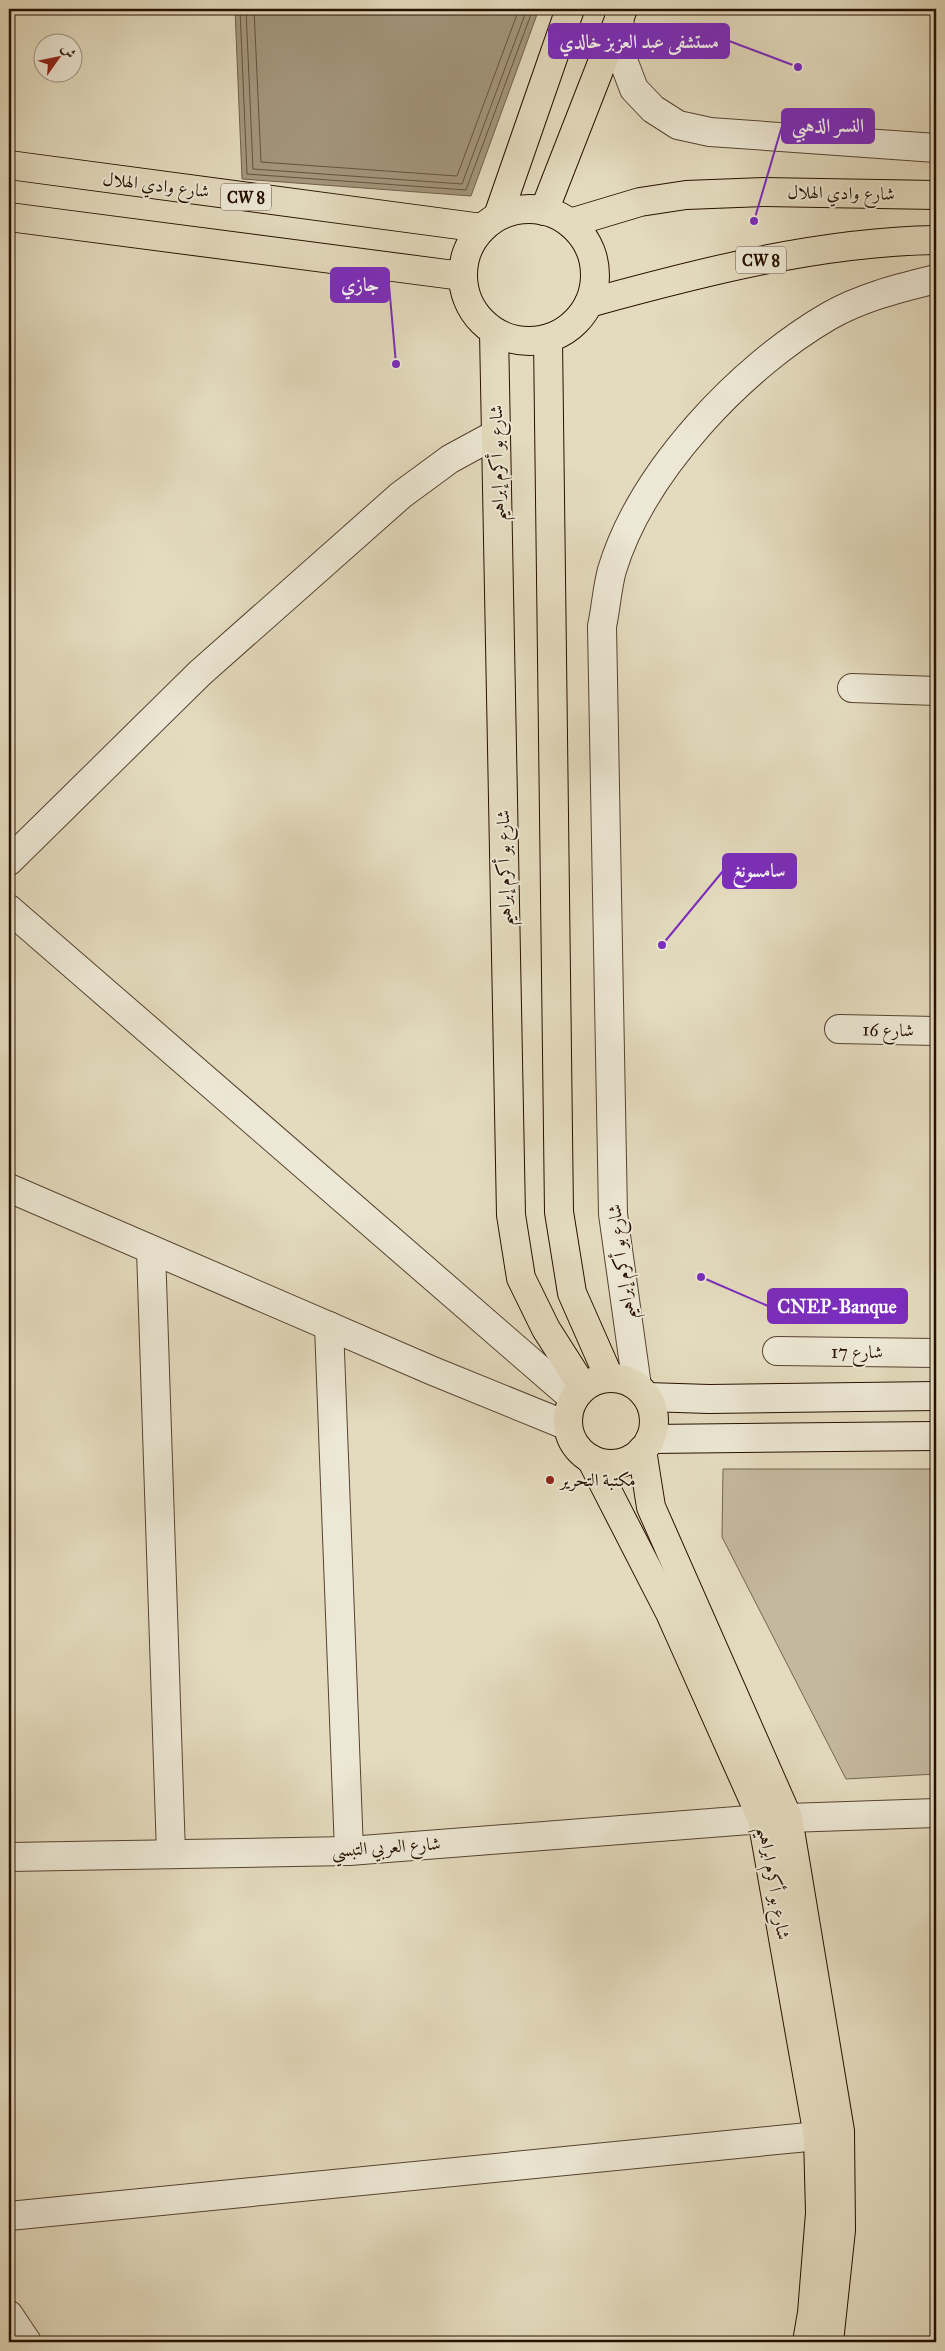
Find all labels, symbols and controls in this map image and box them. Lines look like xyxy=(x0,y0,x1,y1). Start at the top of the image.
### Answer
callout: مستشفى عبد العزبز خالدي xyxy=(549,24,729,58)
text: مستشفى عبد العزبز خالدي xyxy=(559,30,719,57)
north arrow xyxy=(32,32,82,82)
text: ش xyxy=(58,41,79,62)
callout: النسر الذهبي xyxy=(782,109,874,143)
text: النسر الذهبي xyxy=(792,114,864,143)
street label: شارع وادي الهلال xyxy=(101,168,211,206)
street label: شارع وادي الهلال xyxy=(787,181,895,209)
road number: CW 8 xyxy=(221,183,271,210)
road number: CW 8 xyxy=(736,246,786,274)
callout: جازي xyxy=(331,268,389,302)
text: جازي xyxy=(341,273,379,300)
street label: شارع بو أكرم إبراهيم xyxy=(483,405,516,521)
street label: شارع بو أكرم إبراهيم xyxy=(490,810,523,926)
callout: سامسونغ xyxy=(723,854,796,888)
text: سامسونغ xyxy=(733,859,785,888)
street label: شارع 16 xyxy=(862,1019,914,1045)
street label: شارع بو أكرم إبراهيم xyxy=(601,1202,646,1321)
callout: CNEP-Banque xyxy=(768,1289,907,1323)
text: CNEP-Banque xyxy=(777,1295,897,1319)
street label: شارع 17 xyxy=(831,1341,883,1367)
place label: مكتبة التحرير xyxy=(558,1469,636,1492)
marker: مكتبة التحرير xyxy=(544,1474,556,1486)
street label: شارع بو أكرم ابراهيم xyxy=(746,1824,797,1943)
street label: شارع العربي التبسي xyxy=(331,1832,442,1868)

